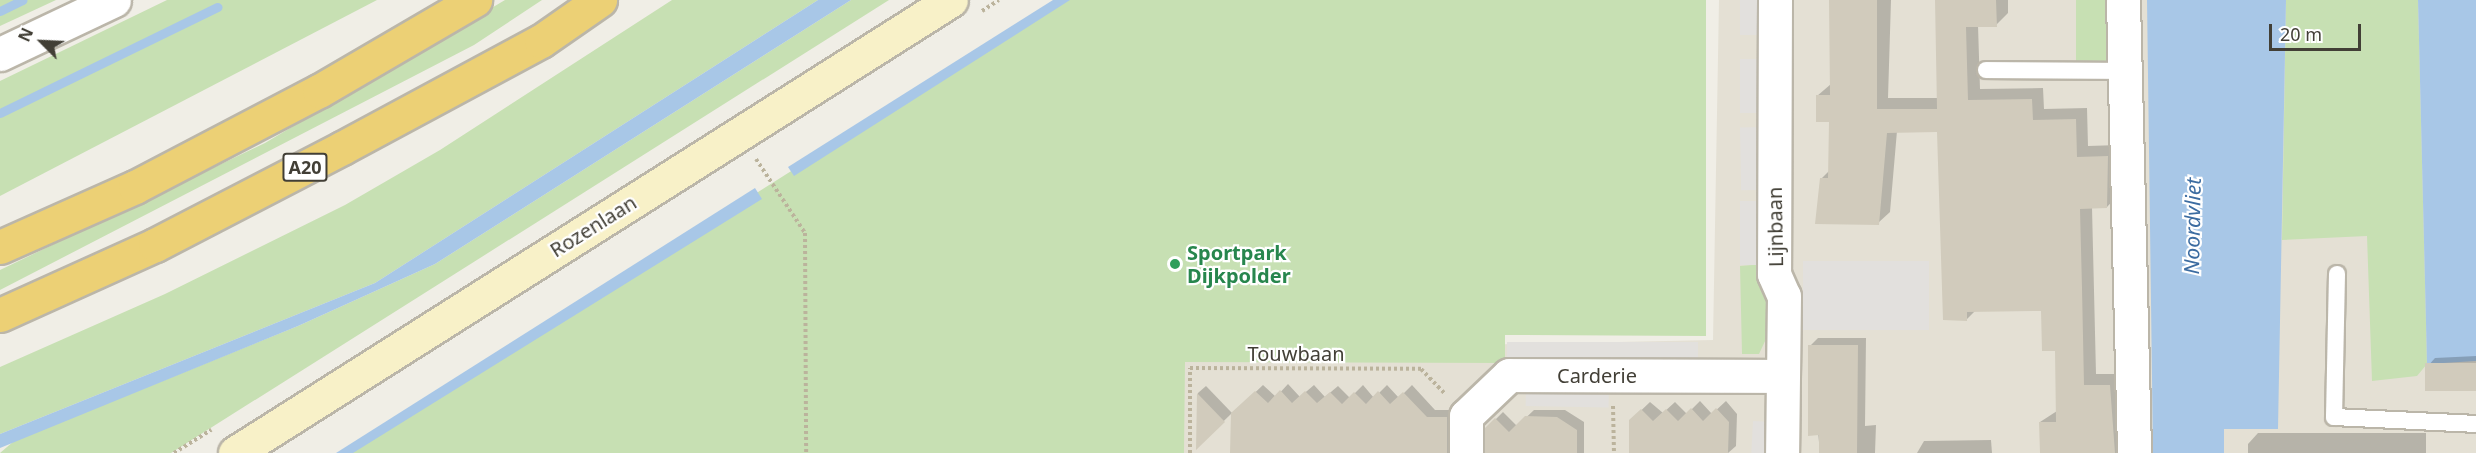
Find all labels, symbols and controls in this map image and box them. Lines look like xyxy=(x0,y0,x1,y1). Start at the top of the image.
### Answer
north arrow xyxy=(12,12,72,72)
scale bar xyxy=(2272,12,2364,50)
text: 20 m xyxy=(2280,22,2322,46)
text: N xyxy=(13,24,38,45)
road number: A20 xyxy=(281,152,329,182)
water label: Noordvliet xyxy=(2179,177,2205,275)
street label: Lijnbaan xyxy=(1762,187,1788,267)
street label: Rozenlaan xyxy=(545,190,641,262)
place label: Sportpark Dijkpolder xyxy=(1187,240,1291,287)
marker: Sportpark Dijkpolder xyxy=(1168,257,1182,271)
street label: Touwbaan xyxy=(1248,341,1344,365)
street label: Carderie xyxy=(1557,363,1637,387)

